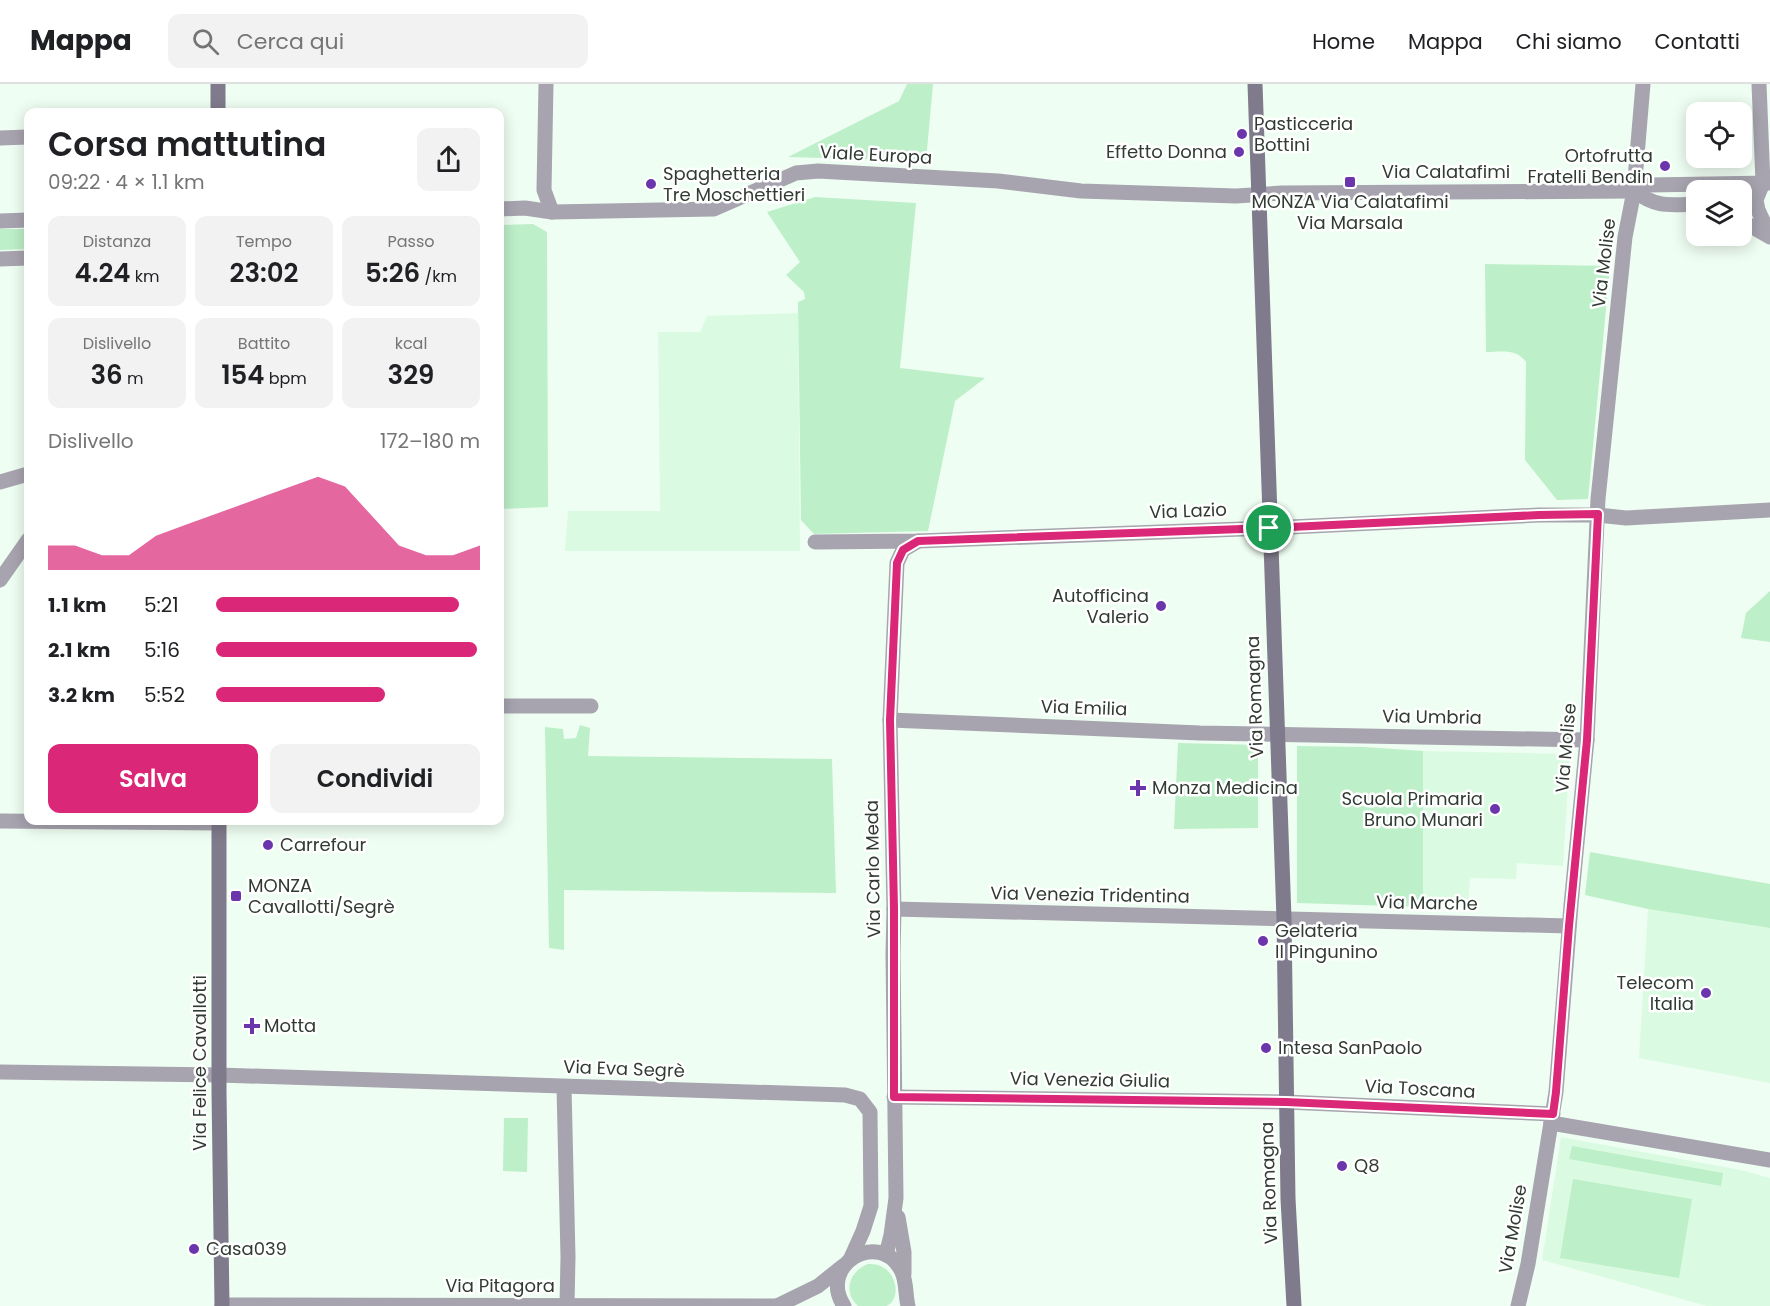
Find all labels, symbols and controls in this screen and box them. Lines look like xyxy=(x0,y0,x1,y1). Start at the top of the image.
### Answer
search box xyxy=(168,14,588,68)
text: Mappa xyxy=(30,21,132,60)
icon: search xyxy=(189,25,222,58)
text: Cerca qui xyxy=(237,26,344,57)
text: Home xyxy=(1312,27,1375,56)
text: Mappa xyxy=(1408,27,1483,56)
text: Chi siamo xyxy=(1516,27,1622,56)
text: Contatti xyxy=(1655,27,1740,56)
map controls xyxy=(1686,102,1752,246)
button: locate xyxy=(1686,102,1752,168)
place label: Pasticceria Bottini xyxy=(1254,111,1353,157)
text: Corsa mattutina xyxy=(48,121,327,168)
marker: Pasticceria Bottini xyxy=(1235,127,1249,141)
button: share xyxy=(417,128,480,191)
street label: Viale Europa xyxy=(819,139,933,170)
place label: Effetto Donna xyxy=(1106,139,1227,164)
place label: Ortofrutta Fratelli Bendin xyxy=(1527,143,1653,189)
marker: Effetto Donna xyxy=(1232,145,1246,159)
street label: Via Calatafimi xyxy=(1382,159,1510,184)
marker: Ortofrutta Fratelli Bendin xyxy=(1658,159,1672,173)
place label: Spaghetteria Tre Moschettieri xyxy=(663,161,805,207)
text: 09:22 · 4 × 1.1 km xyxy=(48,168,205,196)
marker: MONZA Via Calatafimi Via Marsala xyxy=(1343,175,1357,189)
marker: Spaghetteria Tre Moschettieri xyxy=(644,177,658,191)
button: layers xyxy=(1686,180,1752,246)
place label: MONZA Via Calatafimi Via Marsala xyxy=(1251,189,1449,235)
street label: Via Molise xyxy=(1586,217,1621,309)
text: Distanza xyxy=(83,230,151,253)
text: Tempo xyxy=(236,230,292,253)
text: Passo xyxy=(387,230,435,253)
text: 4.24 xyxy=(74,255,131,291)
text: 23:02 xyxy=(229,255,299,291)
text: 5:26 xyxy=(365,255,420,291)
text: km xyxy=(131,265,160,288)
text: /km xyxy=(420,265,457,288)
text: Dislivello xyxy=(83,332,151,355)
text: Battito xyxy=(238,332,290,355)
text: kcal xyxy=(395,332,427,355)
text: 36 xyxy=(91,357,123,393)
text: 154 xyxy=(221,357,264,393)
text: 329 xyxy=(388,357,434,393)
text: m xyxy=(123,367,143,390)
text: bpm xyxy=(264,367,307,390)
text: Dislivello xyxy=(48,427,134,455)
text: 172–180 m xyxy=(380,427,480,455)
street label: Via Lazio xyxy=(1149,497,1227,524)
pin xyxy=(1243,502,1294,553)
icon: arrive xyxy=(1252,511,1285,544)
place label: Autofficina Valerio xyxy=(1052,583,1149,629)
text: 1.1 km xyxy=(48,591,106,619)
text: 5:21 xyxy=(144,591,179,619)
marker: Autofficina Valerio xyxy=(1154,599,1168,613)
street label: Via Romagna xyxy=(1240,635,1269,759)
text: 2.1 km xyxy=(48,636,110,664)
text: 5:16 xyxy=(144,636,180,664)
text: 3.2 km xyxy=(48,681,115,709)
text: 5:52 xyxy=(144,681,185,709)
street label: Via Emilia xyxy=(1040,693,1128,722)
street label: Via Molise xyxy=(1549,702,1582,794)
street label: Via Umbria xyxy=(1382,703,1482,730)
button: Salva xyxy=(48,744,258,813)
button: Condividi xyxy=(270,744,480,813)
place label: Monza Medicina xyxy=(1152,775,1298,800)
marker: Monza Medicina xyxy=(1129,779,1147,797)
place label: Scuola Primaria Bruno Munari xyxy=(1341,786,1483,832)
street label: Via Carlo Meda xyxy=(859,800,886,938)
marker: Scuola Primaria Bruno Munari xyxy=(1488,802,1502,816)
place label: Carrefour xyxy=(280,832,367,857)
marker: Carrefour xyxy=(261,838,275,852)
place label: MONZA Cavallotti/Segrè xyxy=(248,873,395,919)
street label: Via Venezia Tridentina xyxy=(990,880,1190,909)
marker: MONZA Cavallotti/Segrè xyxy=(229,889,243,903)
street label: Via Marche xyxy=(1376,889,1478,916)
place label: Gelateria Il Pingunino xyxy=(1275,918,1378,964)
marker: Gelateria Il Pingunino xyxy=(1256,934,1270,948)
place label: Telecom Italia xyxy=(1617,970,1694,1016)
street label: Via Felice Cavallotti xyxy=(187,975,212,1151)
marker: Telecom Italia xyxy=(1699,986,1713,1000)
place label: Motta xyxy=(264,1013,316,1038)
marker: Motta xyxy=(245,1019,259,1033)
place label: Intesa SanPaolo xyxy=(1278,1035,1422,1060)
marker: Intesa SanPaolo xyxy=(1259,1041,1273,1055)
street label: Via Eva Segrè xyxy=(563,1054,685,1083)
street label: Via Venezia Giulia xyxy=(1010,1066,1170,1093)
street label: Via Toscana xyxy=(1364,1073,1476,1104)
street label: Via Romagna xyxy=(1254,1121,1283,1245)
place label: Q8 xyxy=(1354,1153,1380,1178)
marker: Q8 xyxy=(1335,1159,1349,1173)
street label: Via Molise xyxy=(1492,1182,1533,1275)
place label: Casa039 xyxy=(206,1236,287,1261)
marker: Casa039 xyxy=(187,1242,201,1256)
street label: Via Pitagora xyxy=(445,1273,555,1298)

